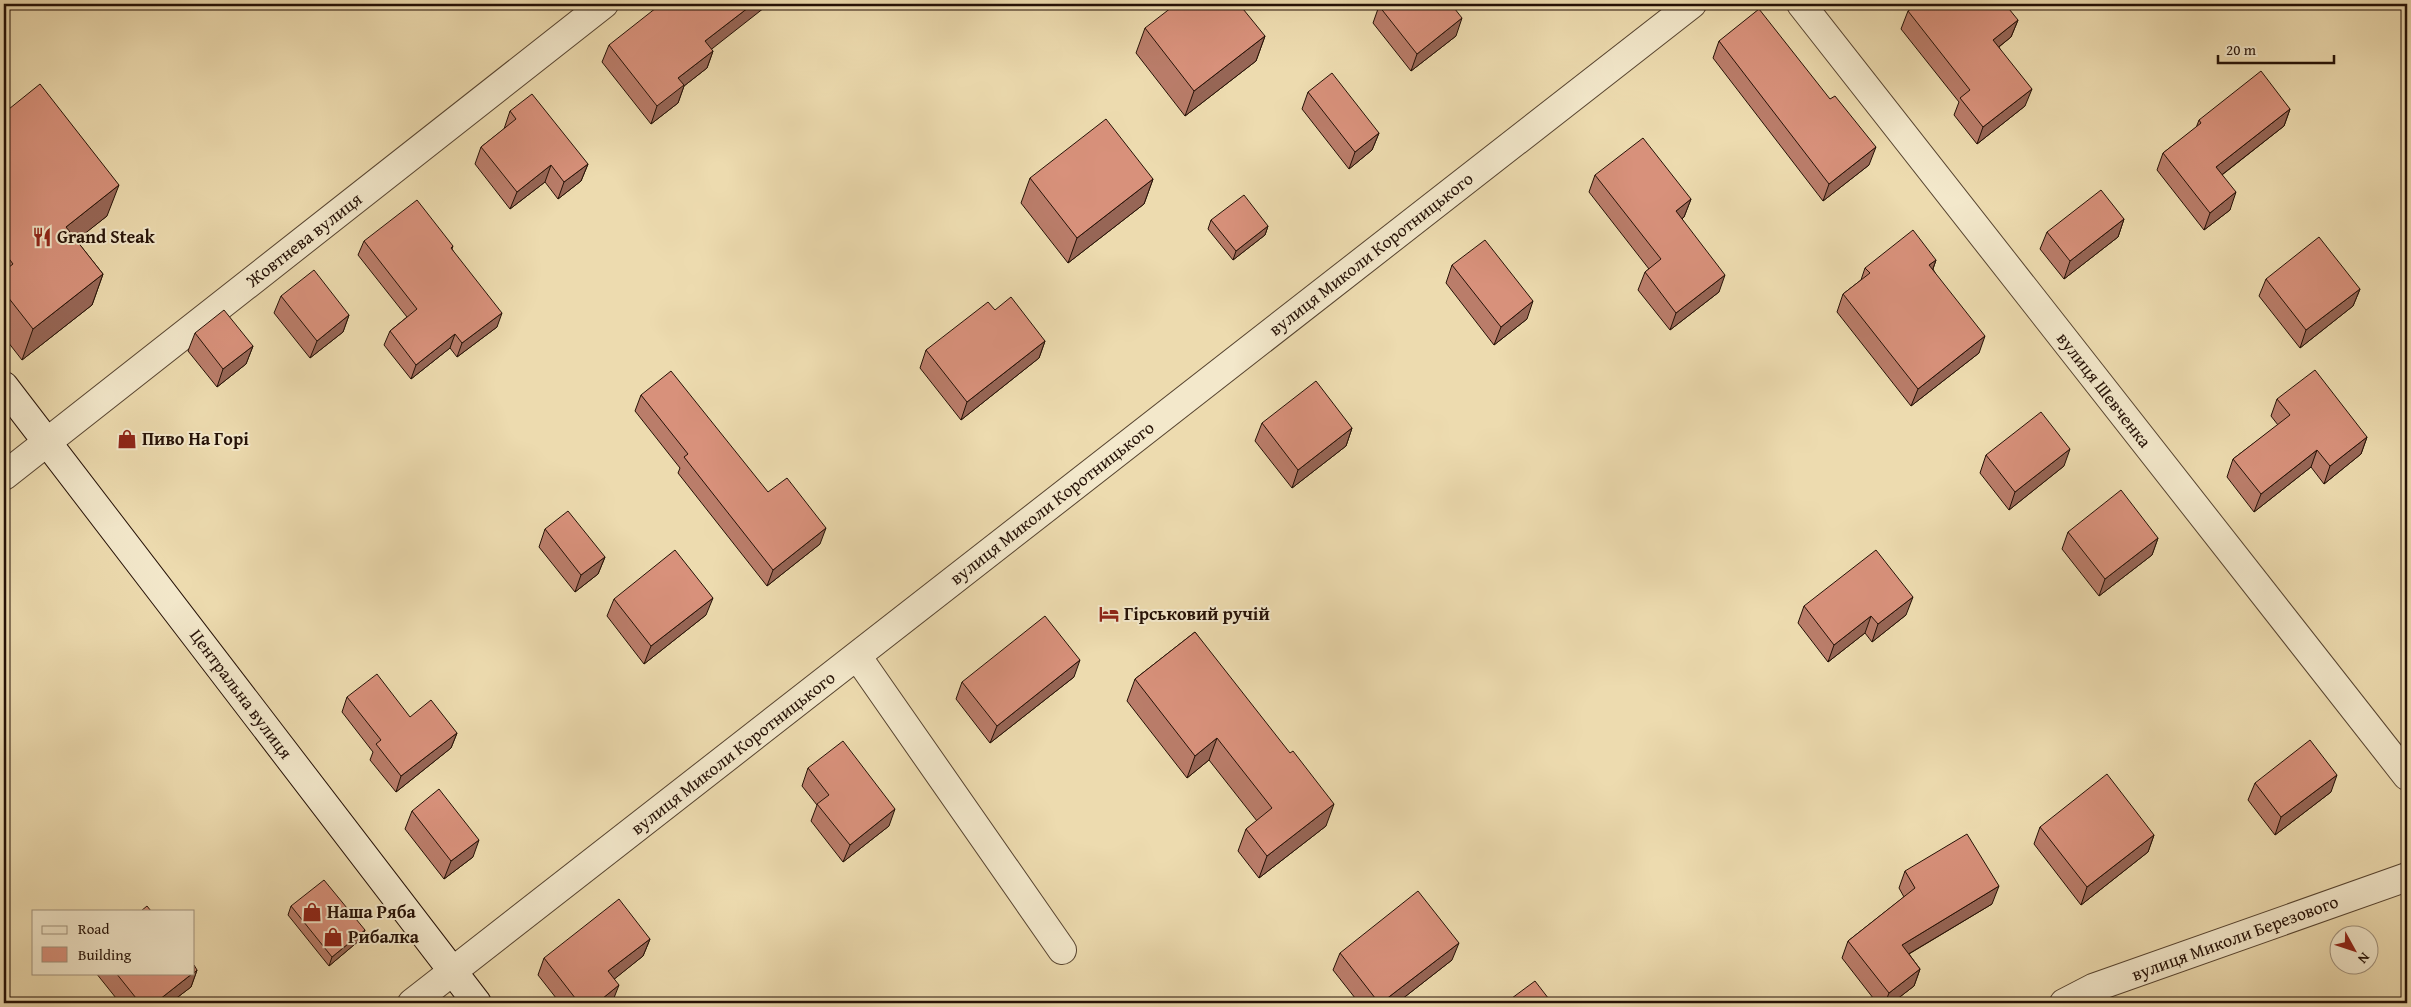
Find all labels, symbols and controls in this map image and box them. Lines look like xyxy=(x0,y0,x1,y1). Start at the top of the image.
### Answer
scale bar xyxy=(2218,32,2335,64)
text: 20 m xyxy=(2226,39,2257,60)
street label: вулиця Миколи Коротницького xyxy=(1263,165,1479,342)
street label: Жовтнева вулиця xyxy=(239,186,367,294)
place label: Grand Steak xyxy=(57,223,156,250)
restaurant icon: Grand Steak xyxy=(31,226,53,248)
street label: вулиця Шевченка xyxy=(2050,326,2159,454)
street label: вулиця Миколи Коротницького xyxy=(944,414,1160,591)
place label: Пиво На Горі xyxy=(142,425,249,452)
shop icon: Пиво На Горі xyxy=(116,428,138,450)
place label: Гірськовий ручій xyxy=(1124,600,1270,627)
hotel icon: Гірськовий ручій xyxy=(1098,603,1120,625)
street label: Центральна вулиця xyxy=(183,623,299,764)
street label: вулиця Миколи Коротницького xyxy=(625,664,841,841)
street label: вулиця Миколи Березового xyxy=(2128,887,2342,988)
place label: Наша Ряба xyxy=(327,898,416,925)
shop icon: Наша Ряба xyxy=(301,901,323,923)
legend xyxy=(32,910,195,974)
text: Road xyxy=(78,918,109,939)
place label: Рибалка xyxy=(348,923,420,950)
north arrow xyxy=(2328,924,2378,974)
shop icon: Рибалка xyxy=(322,926,344,948)
text: Building xyxy=(78,944,132,965)
text: N xyxy=(2353,948,2375,969)

